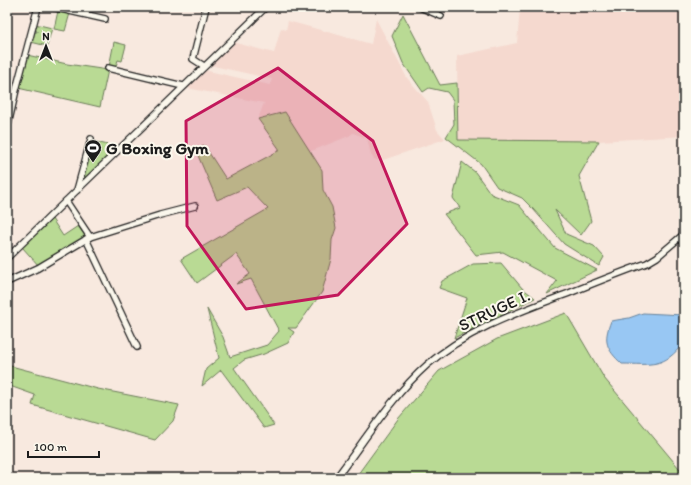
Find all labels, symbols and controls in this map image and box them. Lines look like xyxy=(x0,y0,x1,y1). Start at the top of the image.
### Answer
north arrow xyxy=(26,26,66,66)
text: N xyxy=(42,30,50,43)
sports icon: G Boxing Gym xyxy=(83,138,103,163)
place label: G Boxing Gym xyxy=(106,138,209,159)
street label: STRUGE I. xyxy=(455,285,533,335)
scale bar xyxy=(28,433,99,459)
text: 100 m xyxy=(34,440,67,454)

